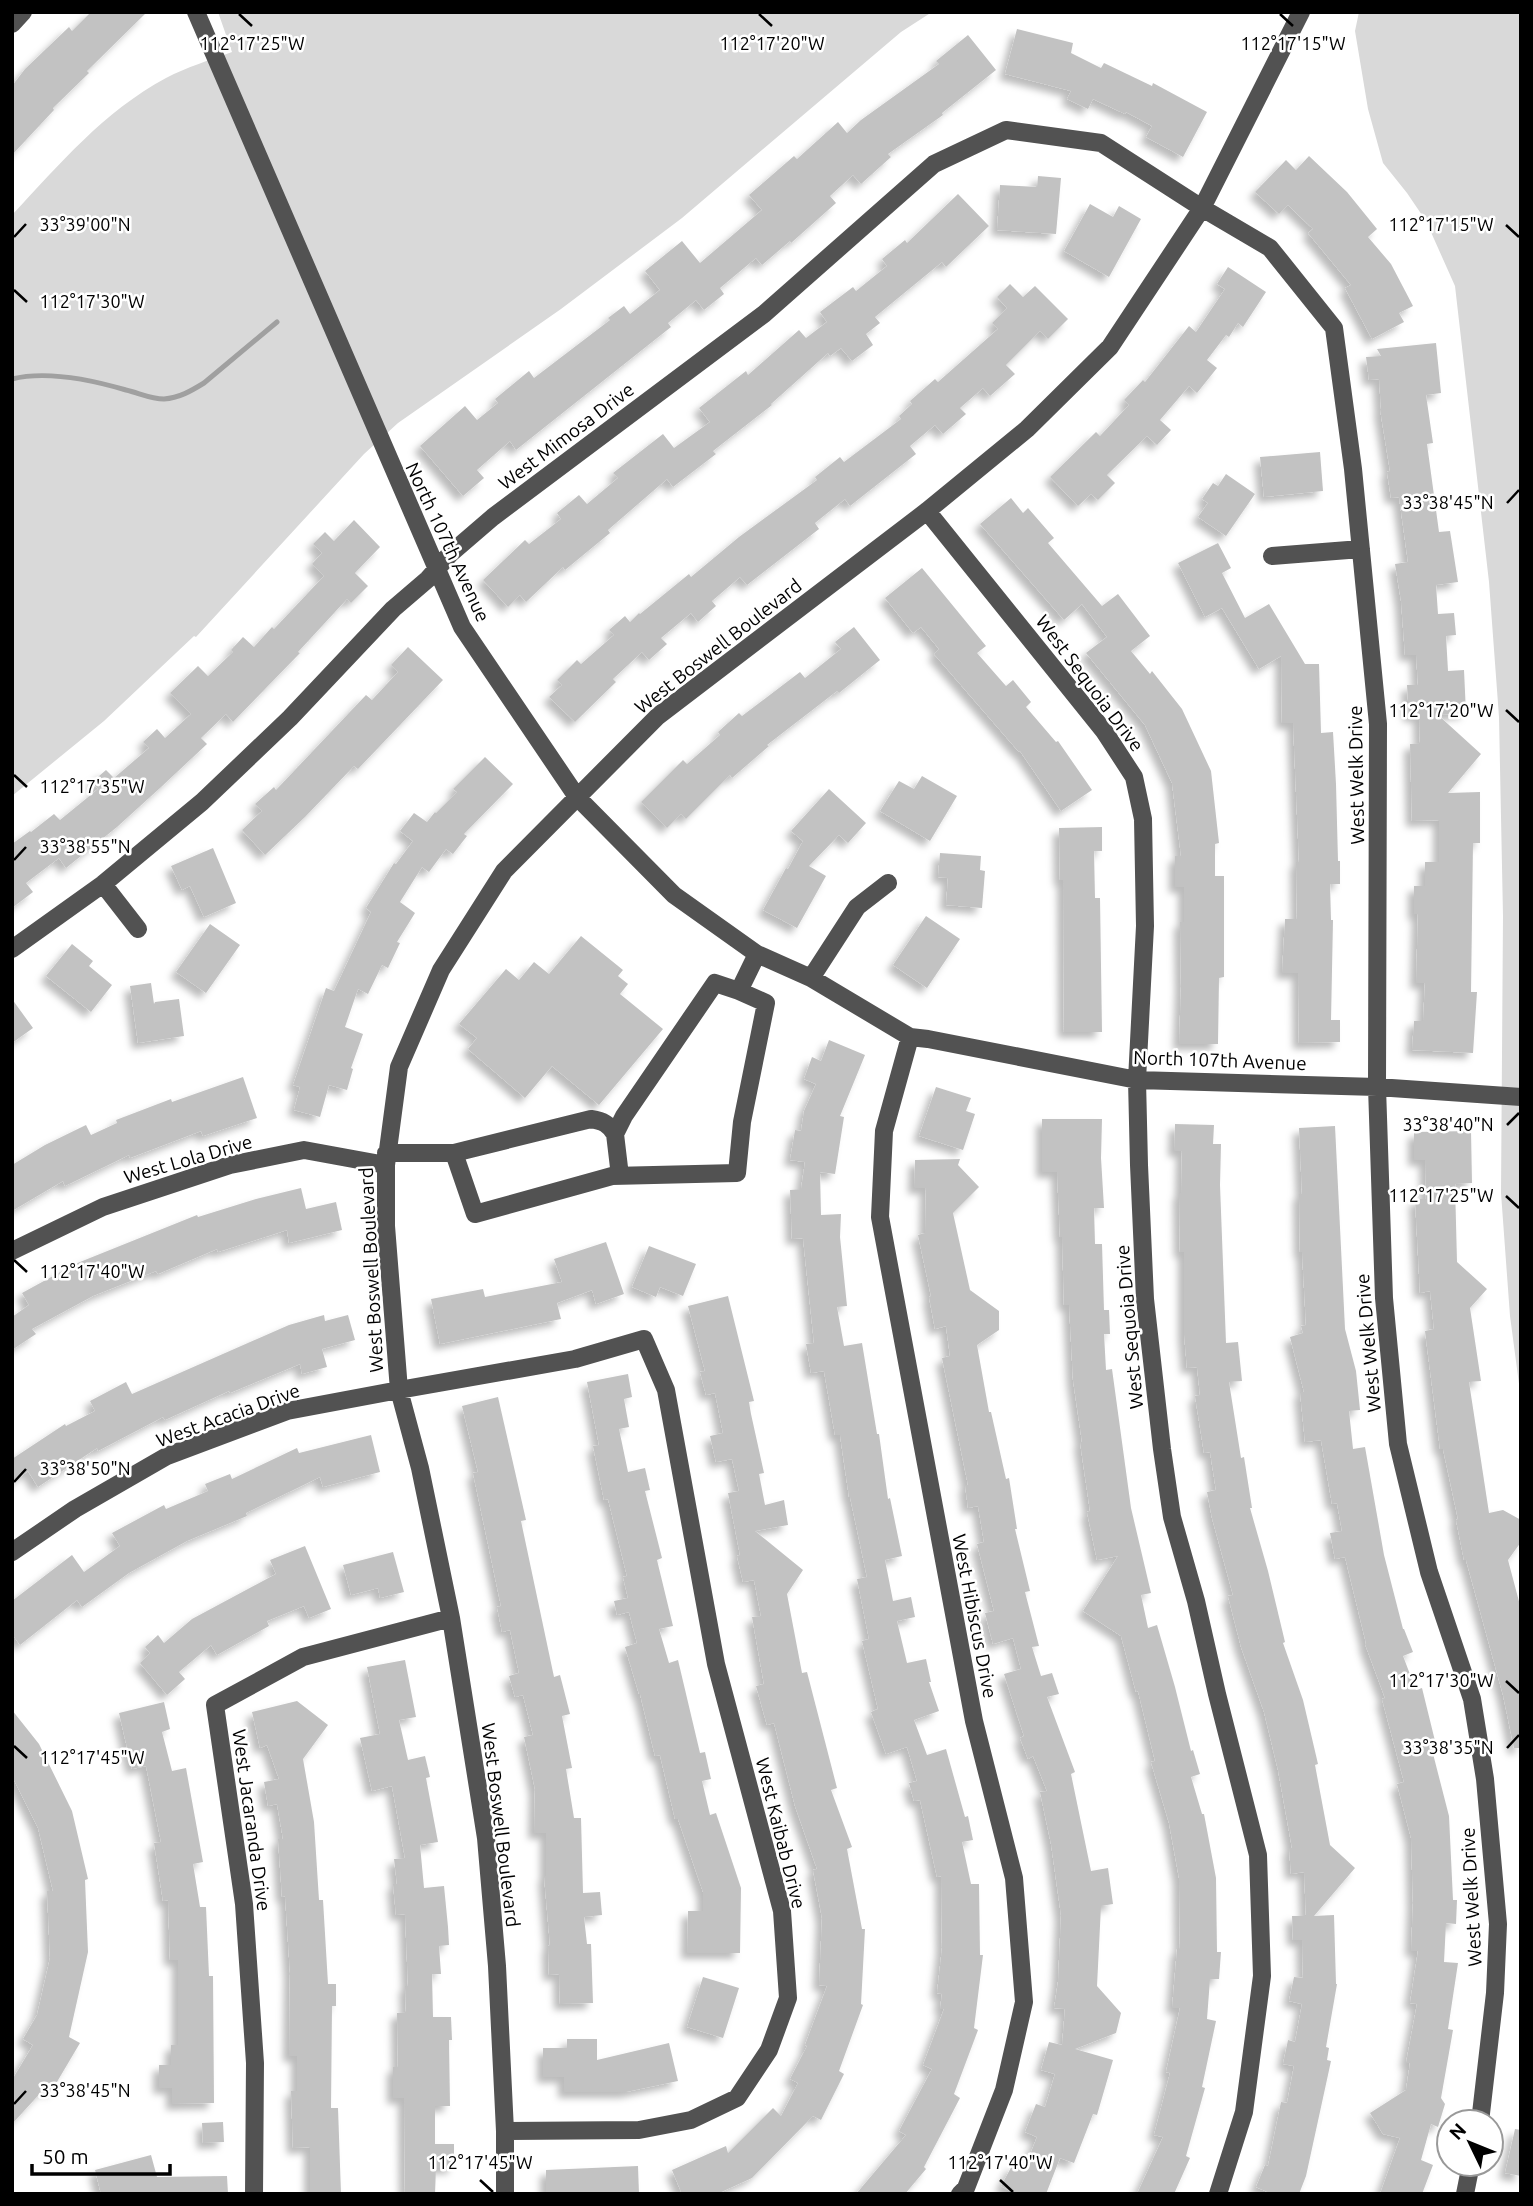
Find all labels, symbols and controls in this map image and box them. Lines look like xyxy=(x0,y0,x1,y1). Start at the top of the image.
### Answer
text: 112°17'25"W xyxy=(199,33,305,53)
text: 112°17'20"W xyxy=(719,33,825,53)
text: 112°17'15"W xyxy=(1240,33,1346,53)
text: 33°39'00"N xyxy=(39,214,131,234)
text: 112°17'15"W xyxy=(1388,214,1494,234)
text: 112°17'30"W xyxy=(39,291,145,311)
street label: West Mimosa Drive xyxy=(494,378,638,494)
street label: North 107th Avenue xyxy=(401,459,495,625)
text: 33°38'45"N xyxy=(1402,492,1494,512)
street label: West Boswell Boulevard xyxy=(630,574,806,718)
street label: West Sequoia Drive xyxy=(1032,610,1148,756)
text: 112°17'20"W xyxy=(1388,700,1494,720)
street label: West Welk Drive xyxy=(1344,705,1368,845)
text: 112°17'35"W xyxy=(39,776,145,796)
text: 33°38'55"N xyxy=(39,836,131,856)
street label: North 107th Avenue xyxy=(1133,1046,1307,1074)
text: 33°38'40"N xyxy=(1402,1114,1494,1134)
street label: West Lola Drive xyxy=(121,1130,255,1188)
street label: West Boswell Boulevard xyxy=(355,1167,387,1373)
text: 112°17'25"W xyxy=(1388,1185,1494,1205)
street label: West Sequoia Drive xyxy=(1111,1244,1147,1410)
text: 112°17'40"W xyxy=(39,1261,145,1281)
street label: West Welk Drive xyxy=(1351,1273,1385,1413)
street label: West Acacia Drive xyxy=(153,1379,303,1451)
text: 33°38'50"N xyxy=(39,1458,131,1478)
street label: West Hibiscus Drive xyxy=(948,1532,1002,1700)
text: 112°17'30"W xyxy=(1388,1670,1494,1690)
street label: West Boswell Boulevard xyxy=(478,1722,524,1928)
street label: West Jacaranda Drive xyxy=(228,1728,276,1912)
text: 33°38'35"N xyxy=(1402,1737,1494,1757)
text: 112°17'45"W xyxy=(39,1747,145,1767)
street label: West Kaibab Drive xyxy=(752,1755,810,1911)
street label: West Welk Drive xyxy=(1456,1827,1486,1967)
text: 33°38'45"N xyxy=(39,2080,131,2100)
north arrow xyxy=(1435,2108,1505,2178)
text: N xyxy=(1445,2119,1470,2144)
scale bar xyxy=(32,2132,170,2176)
text: 50 m xyxy=(42,2144,89,2168)
text: 112°17'45"W xyxy=(427,2152,533,2172)
text: 112°17'40"W xyxy=(947,2152,1053,2172)

